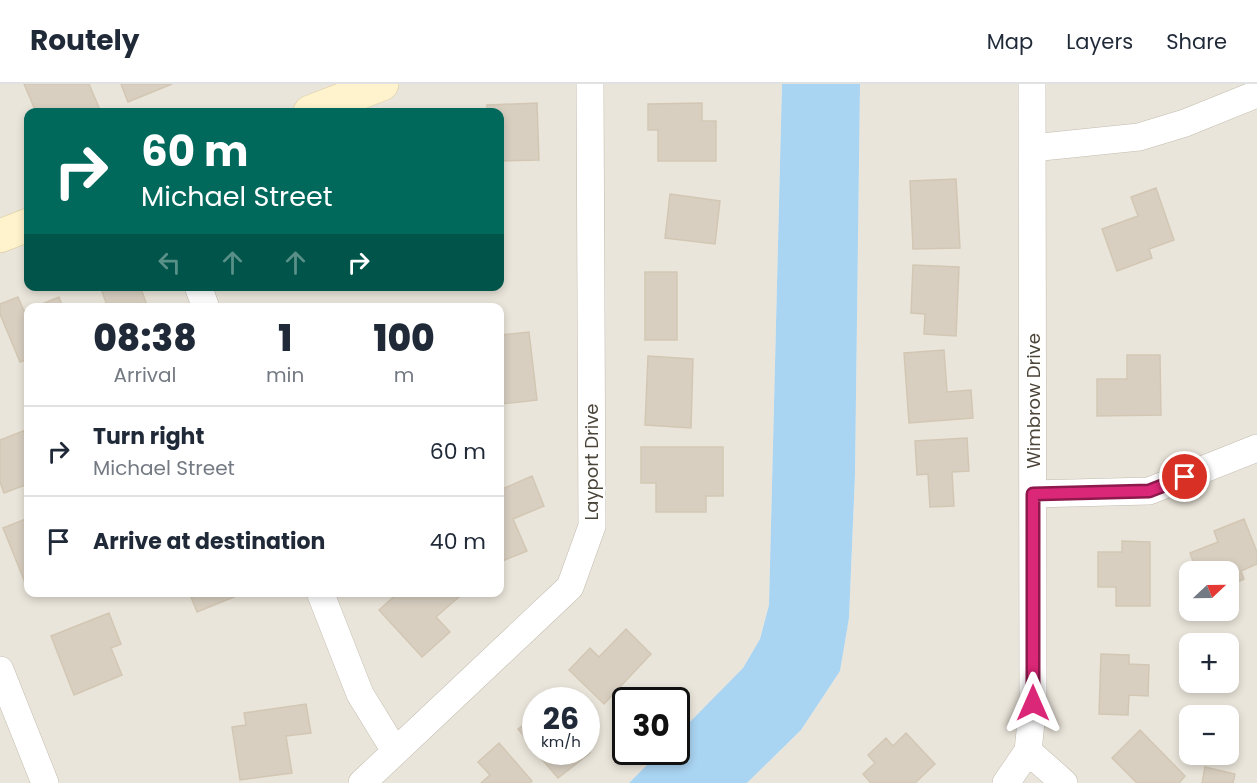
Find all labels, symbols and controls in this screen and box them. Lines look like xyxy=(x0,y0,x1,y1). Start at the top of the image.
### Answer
text: Routely xyxy=(30,21,140,60)
text: Map xyxy=(987,27,1033,56)
text: Layers xyxy=(1066,27,1133,56)
text: Share xyxy=(1166,27,1227,56)
text: 60 m xyxy=(141,122,249,181)
icon: right xyxy=(42,132,120,210)
text: Michael Street xyxy=(141,178,332,215)
icon: left xyxy=(153,246,186,279)
icon: ahead xyxy=(216,246,249,279)
icon: ahead xyxy=(279,246,312,279)
icon: right xyxy=(342,246,375,279)
text: 08:38 xyxy=(93,313,197,364)
text: 1 xyxy=(278,313,292,364)
text: 100 xyxy=(374,313,435,364)
street label: Wimbrow Drive xyxy=(1021,333,1046,469)
text: Arrival xyxy=(113,361,176,389)
text: min xyxy=(266,361,304,389)
text: m xyxy=(394,361,414,389)
street label: Layport Drive xyxy=(579,404,604,520)
text: Turn right xyxy=(93,421,204,452)
icon: right xyxy=(42,435,75,468)
text: 60 m xyxy=(430,436,486,467)
pin xyxy=(1159,451,1210,502)
text: Michael Street xyxy=(93,454,235,482)
icon: arrive xyxy=(1168,460,1201,493)
icon: arrive xyxy=(42,525,75,558)
text: Arrive at destination xyxy=(93,526,325,557)
text: 40 m xyxy=(430,526,486,557)
north arrow xyxy=(1179,561,1239,621)
map controls xyxy=(1179,561,1239,765)
button: + xyxy=(1179,633,1239,693)
position arrow xyxy=(1001,671,1065,735)
speed limit sign: 30 xyxy=(612,687,690,765)
text: 26 xyxy=(543,697,579,740)
button: − xyxy=(1179,705,1239,765)
text: km/h xyxy=(541,731,581,752)

